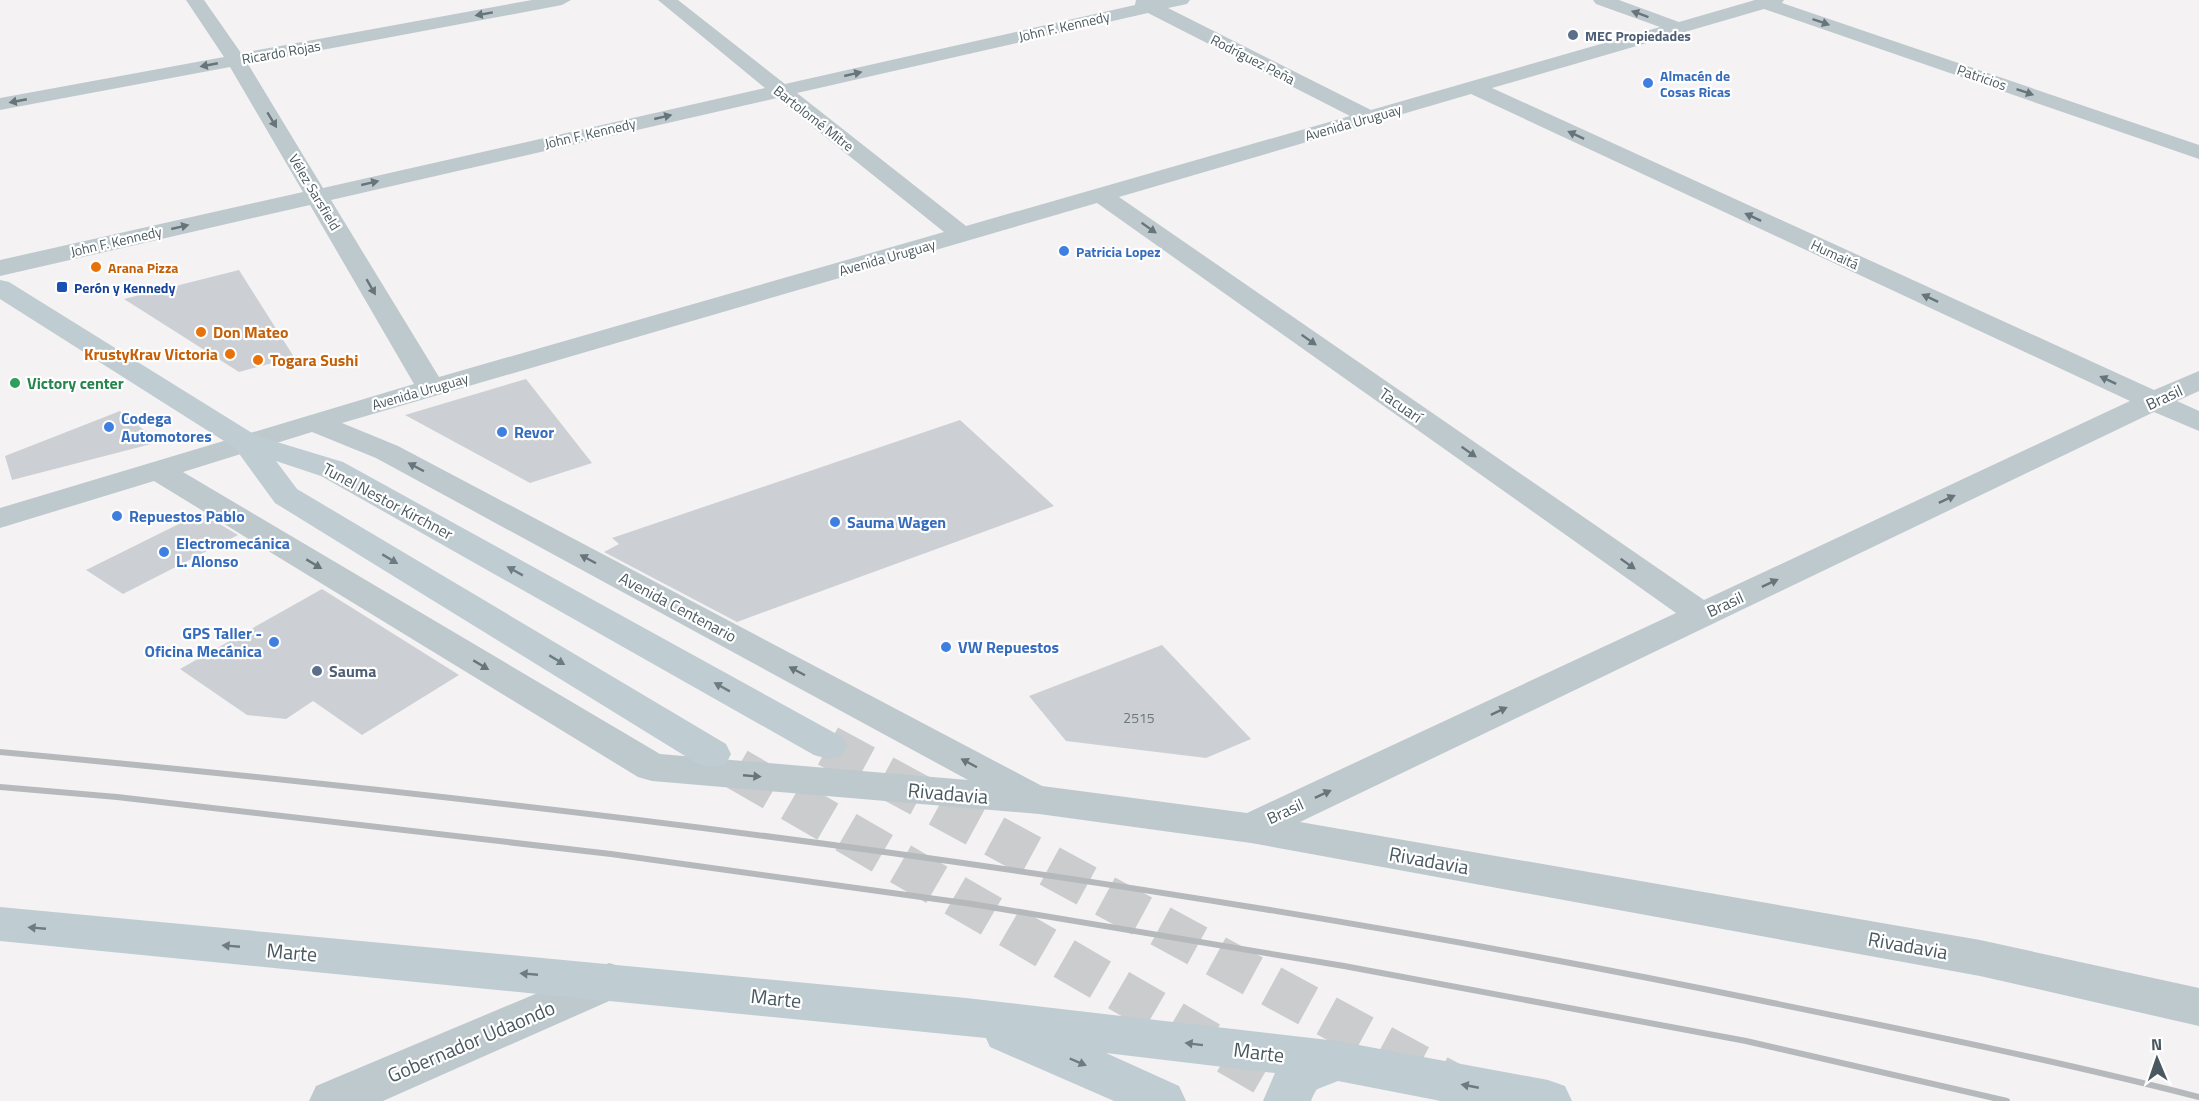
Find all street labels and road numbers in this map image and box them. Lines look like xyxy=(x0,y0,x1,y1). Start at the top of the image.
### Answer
street label: John F. Kennedy xyxy=(1016,5,1112,47)
street label: Rodríguez Peña xyxy=(1207,29,1299,89)
street label: Ricardo Rojas xyxy=(240,35,322,69)
street label: Patricios xyxy=(1954,59,2010,95)
street label: Bartolomé Mitre xyxy=(769,80,859,156)
street label: Avenida Uruguay xyxy=(1302,98,1404,146)
street label: John F. Kennedy xyxy=(542,112,638,154)
street label: Vélez Sarsfield xyxy=(284,150,346,234)
street label: John F. Kennedy xyxy=(68,220,164,262)
street label: Avenida Uruguay xyxy=(836,233,938,281)
street label: Humaitá xyxy=(1808,234,1862,274)
street label: Avenida Uruguay xyxy=(369,367,471,415)
street label: Brasil xyxy=(2142,378,2186,416)
street label: Tacuarí xyxy=(1375,382,1429,429)
street label: Tunel Nestor Kirchner xyxy=(319,456,458,546)
street label: Avenida Centenario xyxy=(615,566,741,648)
street label: Brasil xyxy=(1703,585,1747,623)
street label: Rivadavia xyxy=(906,774,990,812)
street label: Brasil xyxy=(1263,792,1307,830)
street label: Rivadavia xyxy=(1387,838,1471,882)
street label: Rivadavia xyxy=(1866,923,1950,967)
street label: Marte xyxy=(265,934,319,970)
street label: Marte xyxy=(749,980,803,1016)
street label: Gobernador Udaondo xyxy=(382,992,560,1090)
street label: Marte xyxy=(1232,1034,1286,1070)

